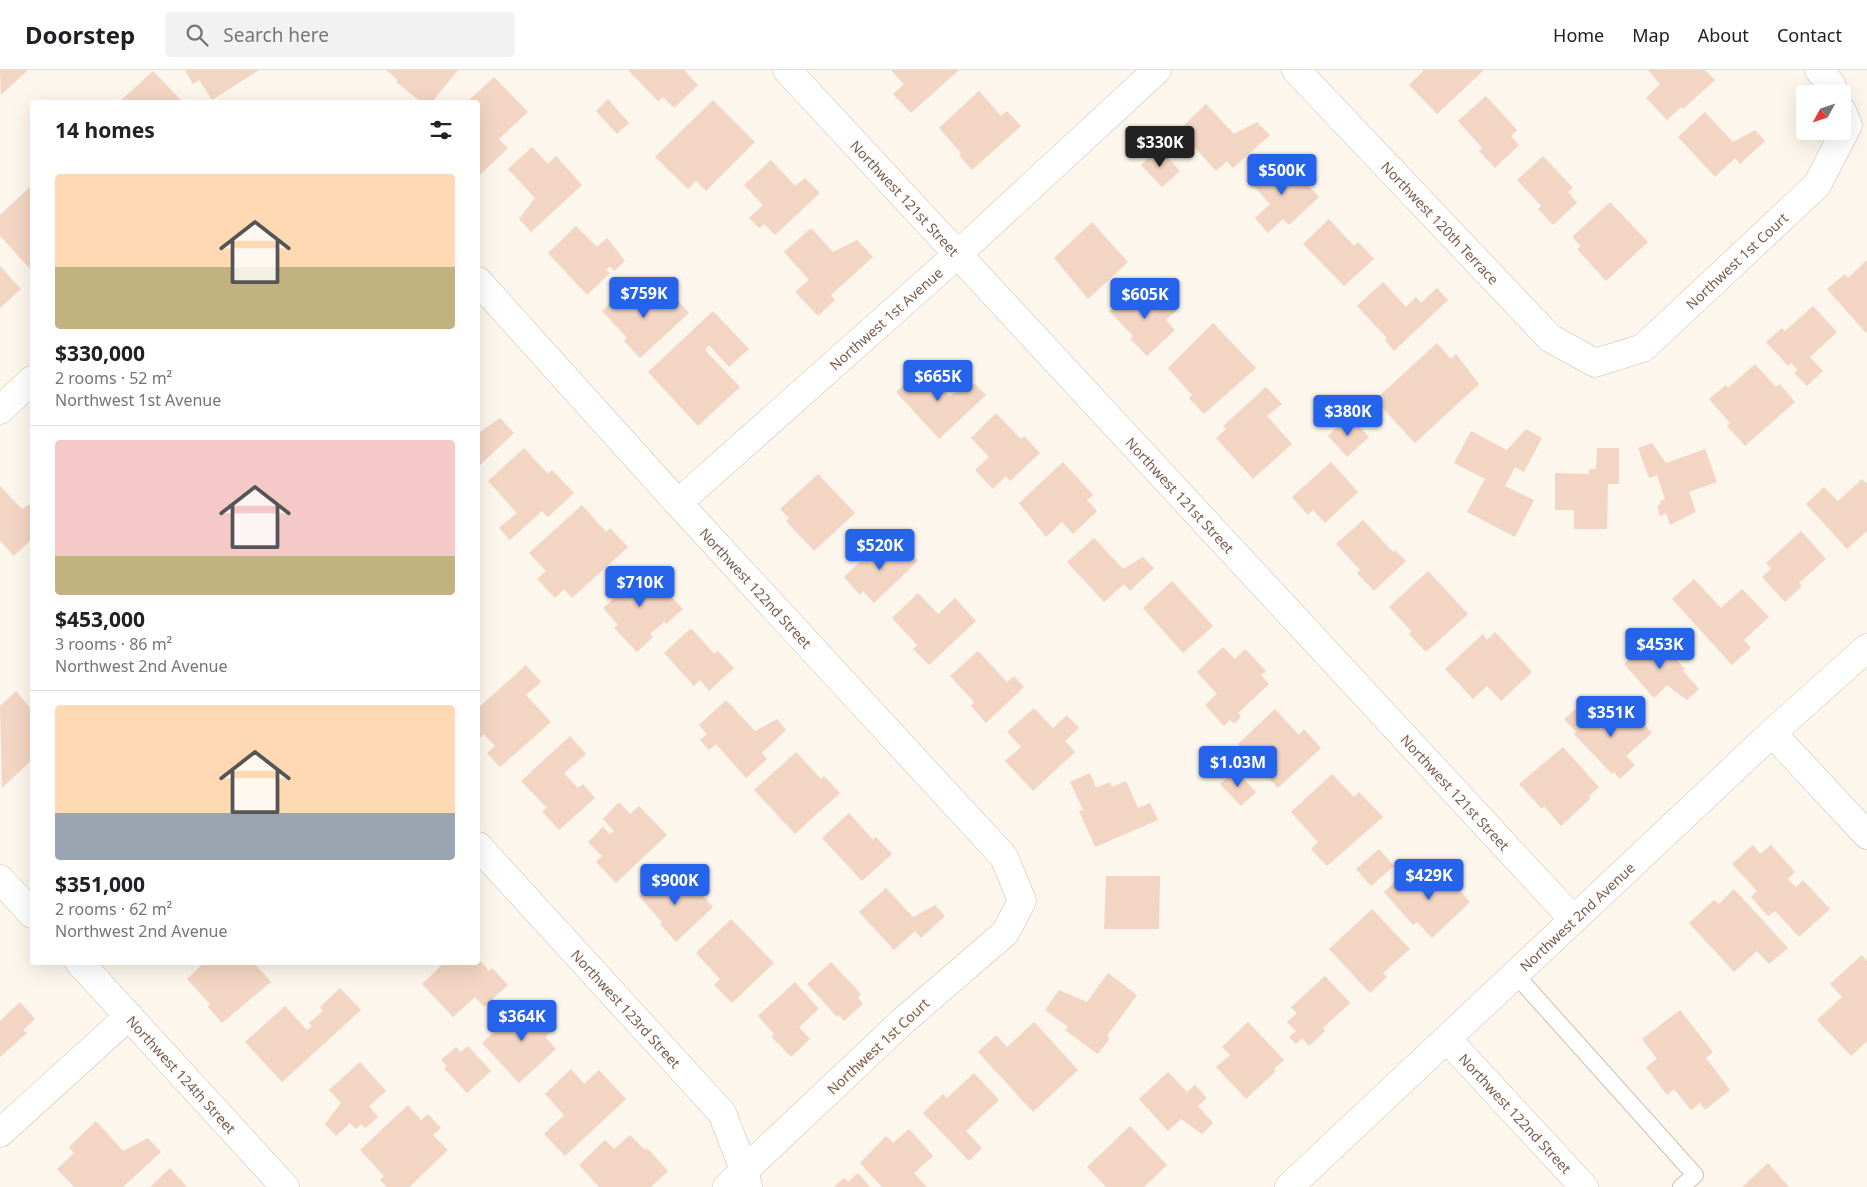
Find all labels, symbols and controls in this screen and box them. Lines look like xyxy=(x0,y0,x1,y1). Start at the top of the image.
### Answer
search box xyxy=(165,12,515,57)
text: Doorstep xyxy=(25,18,135,51)
icon: search xyxy=(183,21,211,49)
text: Search here xyxy=(223,22,329,48)
text: Home xyxy=(1553,23,1604,47)
text: Map xyxy=(1632,23,1670,47)
text: About xyxy=(1698,23,1749,47)
text: Contact xyxy=(1777,23,1842,47)
north arrow xyxy=(1796,85,1851,140)
map controls xyxy=(1796,85,1851,140)
text: 14 homes xyxy=(55,116,155,144)
icon: filters xyxy=(427,116,455,144)
pin: $330K xyxy=(1125,126,1195,168)
text: $330K xyxy=(1136,131,1184,153)
street label: Northwest 121st Street xyxy=(847,136,964,260)
pin: $500K xyxy=(1247,154,1317,196)
street label: Northwest 120th Terrace xyxy=(1378,157,1503,288)
text: $500K xyxy=(1258,159,1306,181)
icon: home xyxy=(210,207,300,297)
street label: Northwest 1st Court xyxy=(1681,208,1792,313)
street label: Northwest 1st Avenue xyxy=(825,263,947,374)
pin: $759K xyxy=(609,276,679,319)
pin: $605K xyxy=(1110,278,1180,320)
text: $759K xyxy=(620,282,668,304)
text: $605K xyxy=(1121,283,1169,305)
text: $330,000 xyxy=(55,339,145,367)
pin: $665K xyxy=(903,360,973,402)
text: $665K xyxy=(914,365,962,387)
text: 2 rooms · 52 m² xyxy=(55,367,172,389)
text: Northwest 1st Avenue xyxy=(55,389,221,411)
pin: $380K xyxy=(1313,394,1383,437)
text: $380K xyxy=(1324,400,1372,422)
street label: Northwest 121st Street xyxy=(1122,433,1239,557)
icon: home xyxy=(210,472,300,562)
street label: Northwest 122nd Street xyxy=(696,524,816,652)
pin: $520K xyxy=(845,528,915,571)
text: $520K xyxy=(856,534,904,556)
pin: $710K xyxy=(605,566,675,608)
text: $710K xyxy=(616,571,664,593)
text: $453,000 xyxy=(55,605,145,633)
pin: $453K xyxy=(1625,628,1695,670)
text: 3 rooms · 86 m² xyxy=(55,633,172,655)
text: $453K xyxy=(1636,633,1684,655)
text: Northwest 2nd Avenue xyxy=(55,655,228,677)
pin: $351K xyxy=(1576,696,1646,738)
text: $351K xyxy=(1587,701,1635,723)
street label: Northwest 121st Street xyxy=(1397,730,1514,854)
icon: home xyxy=(210,737,300,827)
pin: $1.03M xyxy=(1197,746,1279,788)
text: $1.03M xyxy=(1210,751,1266,773)
pin: $429K xyxy=(1394,858,1464,901)
street label: Northwest 2nd Avenue xyxy=(1515,858,1638,975)
pin: $900K xyxy=(640,864,710,906)
text: $429K xyxy=(1405,864,1453,886)
text: $900K xyxy=(651,869,699,891)
text: $351,000 xyxy=(55,870,145,898)
text: 2 rooms · 62 m² xyxy=(55,898,172,920)
text: Northwest 2nd Avenue xyxy=(55,920,228,942)
street label: Northwest 123rd Street xyxy=(567,945,685,1072)
street label: Northwest 1st Court xyxy=(823,994,933,1098)
pin: $364K xyxy=(487,1000,557,1042)
text: $364K xyxy=(498,1005,546,1027)
street label: Northwest 124th Street xyxy=(123,1011,240,1137)
street label: Northwest 122nd Street xyxy=(1455,1049,1576,1177)

